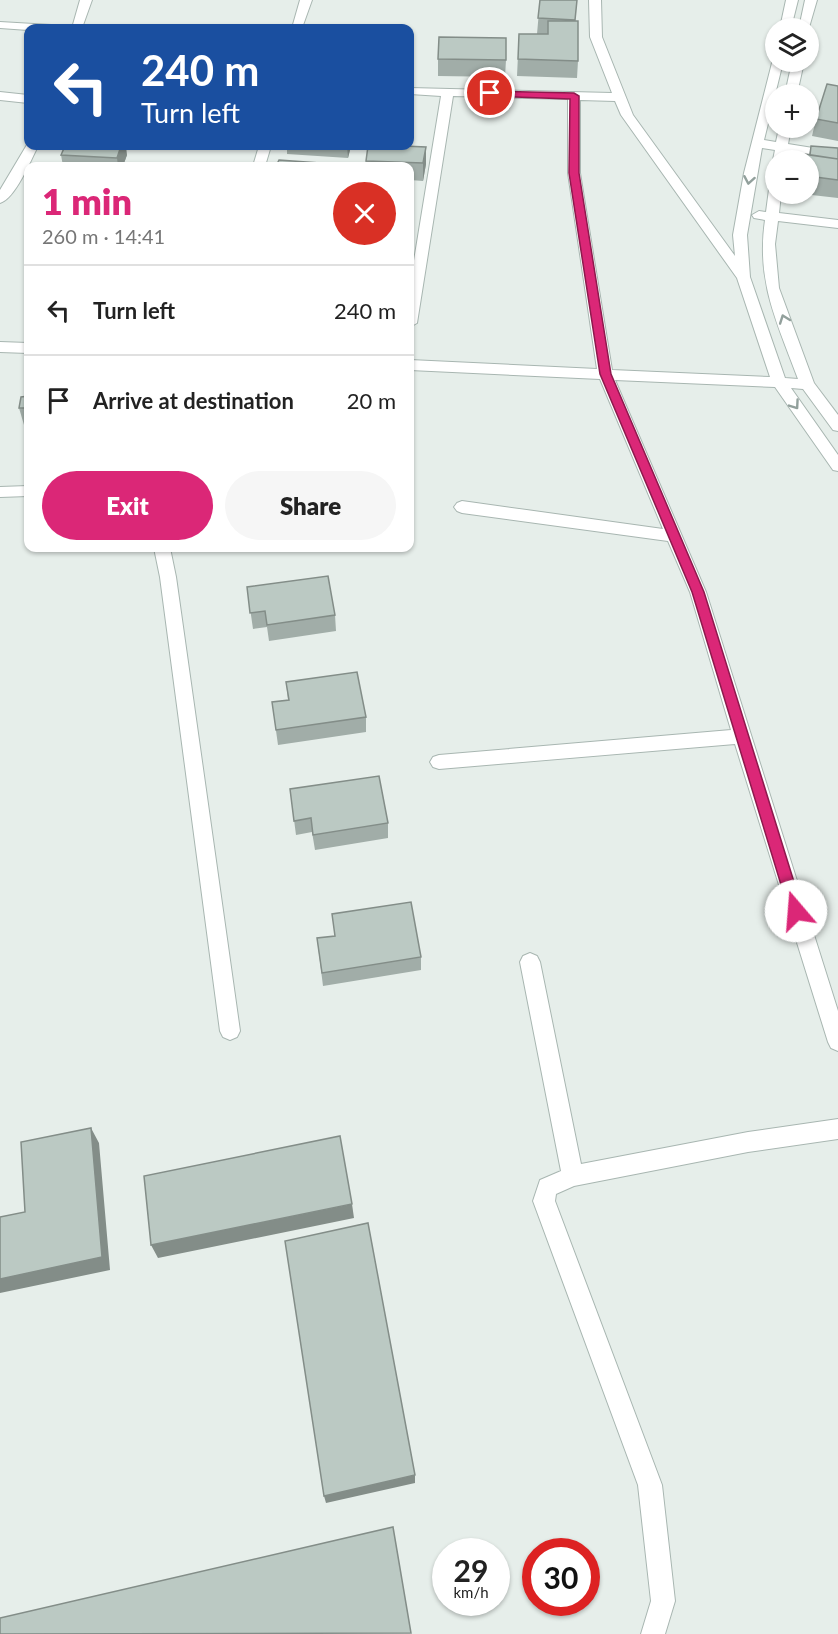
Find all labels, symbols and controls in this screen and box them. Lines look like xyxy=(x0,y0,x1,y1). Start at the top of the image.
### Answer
map controls xyxy=(765,18,819,204)
button: layers xyxy=(765,18,819,72)
text: 240 m xyxy=(141,45,259,95)
icon: left xyxy=(42,48,120,126)
pin xyxy=(464,67,515,118)
icon: arrive xyxy=(473,76,506,109)
button: + xyxy=(765,84,819,138)
text: Turn left xyxy=(141,96,240,129)
button: − xyxy=(765,150,819,204)
one-way arrow xyxy=(743,174,756,184)
text: 1 min xyxy=(42,179,132,223)
button: close xyxy=(333,182,396,245)
text: 260 m · 14:41 xyxy=(42,224,165,248)
icon: left xyxy=(42,294,75,327)
text: Turn left xyxy=(93,297,175,324)
text: 240 m xyxy=(334,297,396,324)
one-way arrow xyxy=(778,314,791,324)
icon: arrive xyxy=(42,384,75,417)
text: Arrive at destination xyxy=(93,387,294,414)
text: 20 m xyxy=(347,387,396,414)
one-way arrow xyxy=(788,398,799,409)
button: Exit xyxy=(42,471,213,540)
button: Share xyxy=(225,471,396,540)
position arrow xyxy=(764,879,828,943)
speed limit sign: 30 xyxy=(522,1538,600,1616)
text: 29 xyxy=(454,1552,488,1588)
text: km/h xyxy=(453,1583,489,1601)

